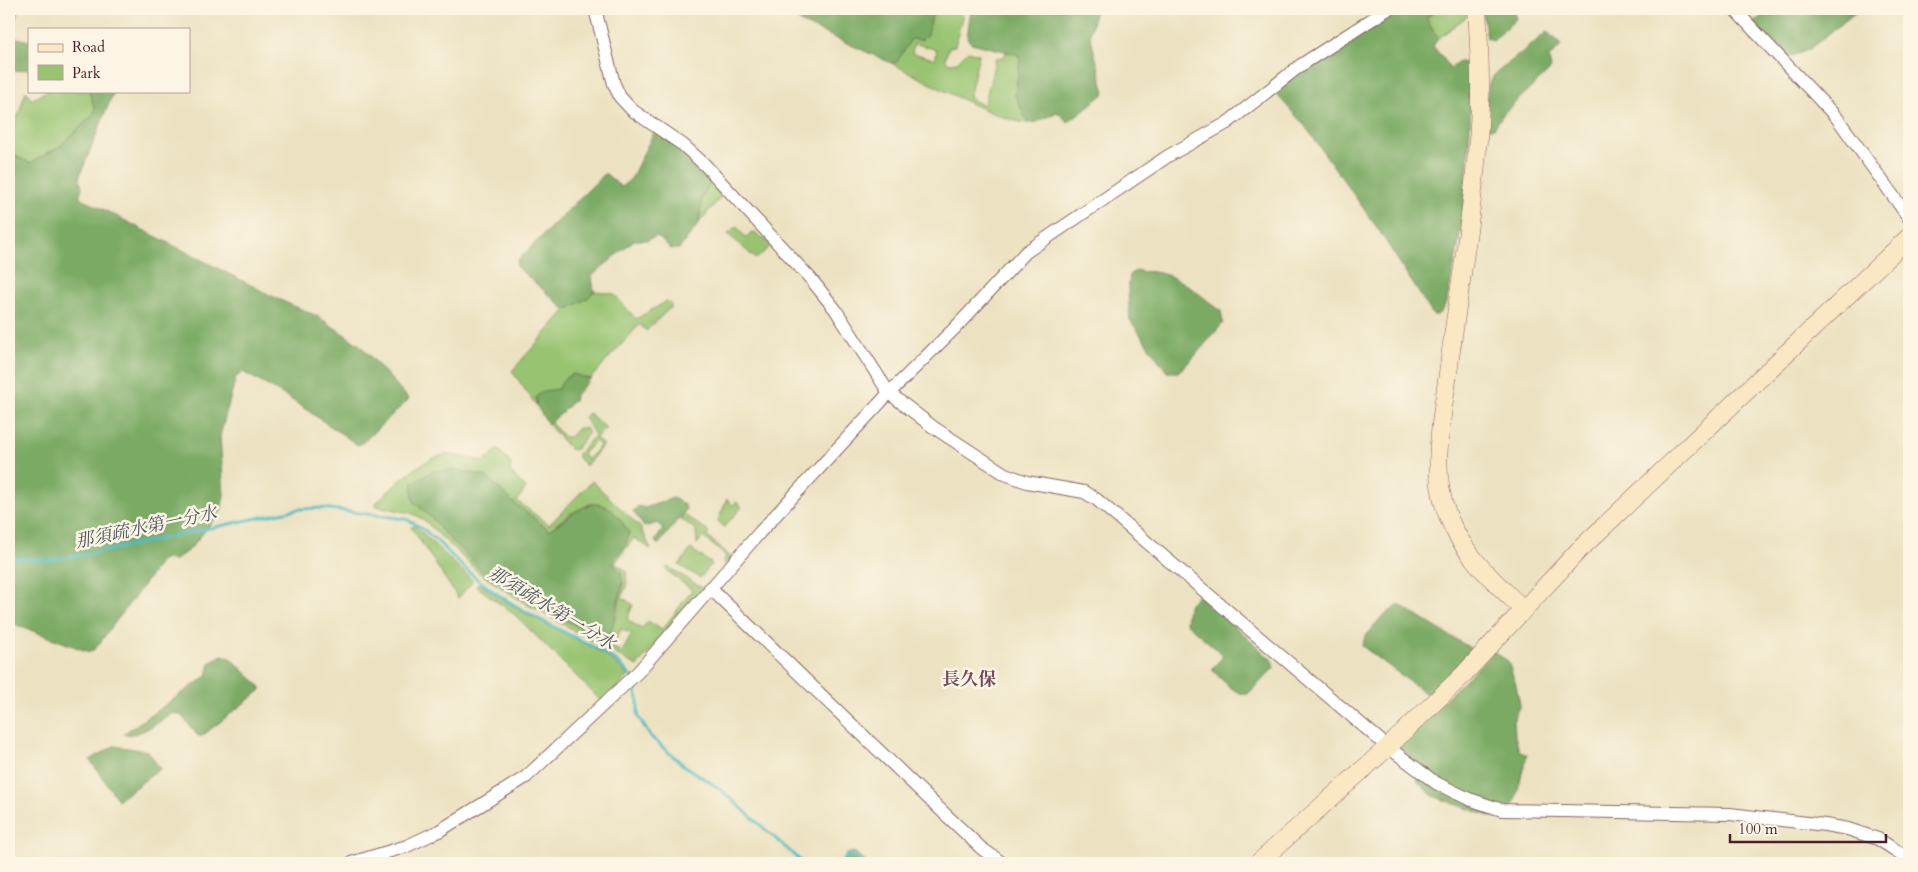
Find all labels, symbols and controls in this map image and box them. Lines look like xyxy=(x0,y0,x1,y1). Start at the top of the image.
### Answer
legend xyxy=(28,28,190,92)
text: Road xyxy=(72,37,105,57)
text: Park xyxy=(72,63,101,83)
water label: 那須疏水第一分水 xyxy=(73,500,221,555)
water label: 那須疏水第一分水 xyxy=(484,561,622,657)
district label: 長久保 xyxy=(942,667,996,692)
scale bar xyxy=(1730,812,1887,844)
text: 100 m xyxy=(1738,819,1778,839)

